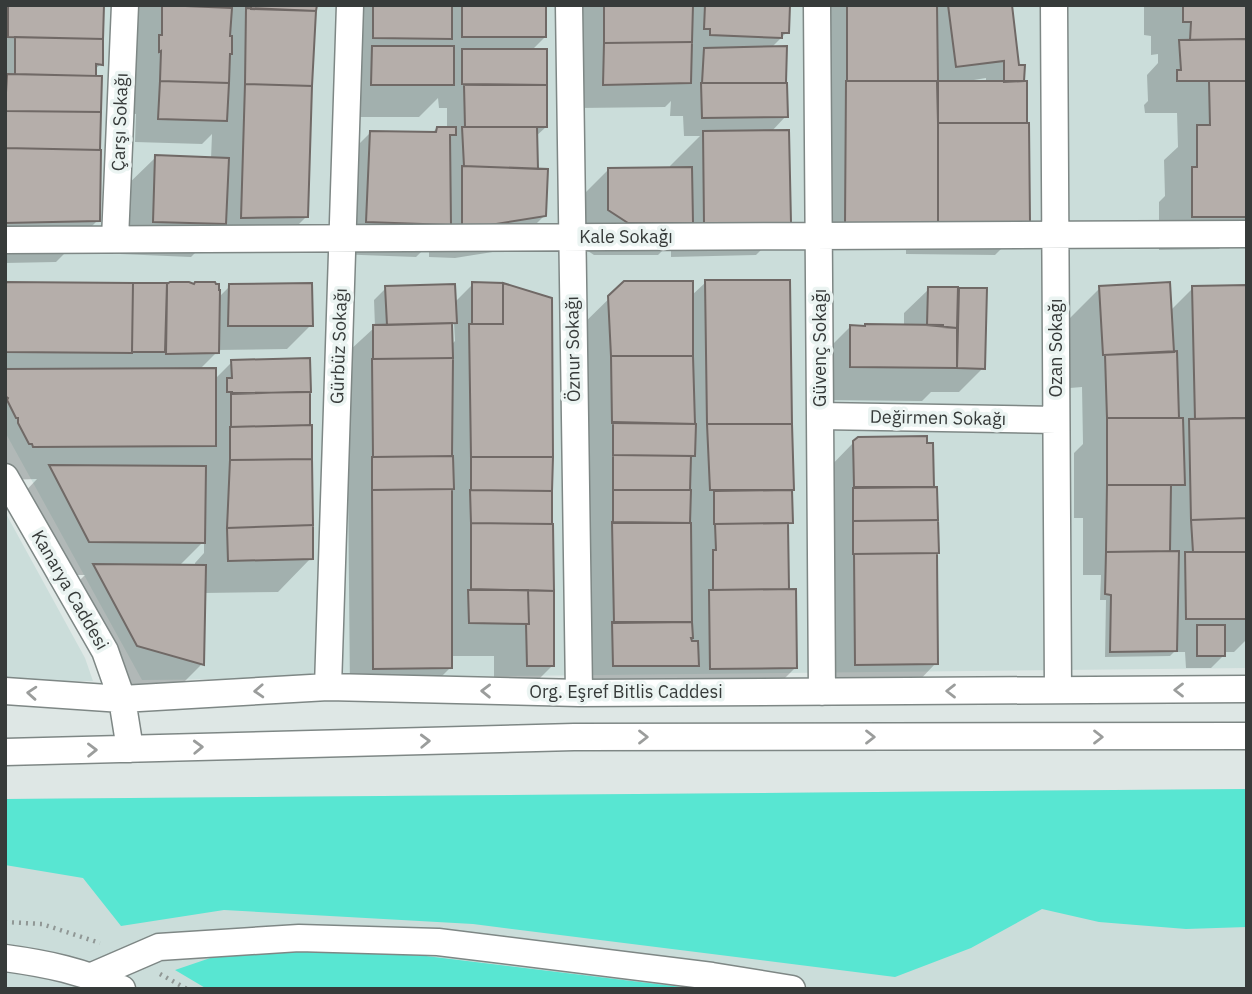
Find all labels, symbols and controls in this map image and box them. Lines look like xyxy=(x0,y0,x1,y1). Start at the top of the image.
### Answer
street label: Çarşı Sokağı xyxy=(106,72,133,172)
street label: Kale Sokağı xyxy=(579,225,673,248)
street label: Gürbüz Sokağı xyxy=(325,288,352,404)
street label: Güvenç Sokağı xyxy=(808,289,831,407)
street label: Öznur Sokağı xyxy=(560,296,585,402)
street label: Ozan Sokağı xyxy=(1044,299,1067,397)
street label: Değirmen Sokağı xyxy=(870,405,1006,430)
street label: Kanarya Caddesi xyxy=(27,526,114,654)
street label: Org. Eşref Bitlis Caddesi xyxy=(529,680,723,703)
one-way arrow xyxy=(1173,682,1183,698)
one-way arrow xyxy=(253,683,264,698)
one-way arrow xyxy=(481,683,492,698)
one-way arrow xyxy=(945,683,956,699)
one-way arrow xyxy=(26,685,37,700)
one-way arrow xyxy=(638,729,648,745)
one-way arrow xyxy=(865,729,876,745)
one-way arrow xyxy=(1093,729,1103,745)
one-way arrow xyxy=(420,734,431,749)
one-way arrow xyxy=(193,740,204,755)
one-way arrow xyxy=(87,743,98,758)

